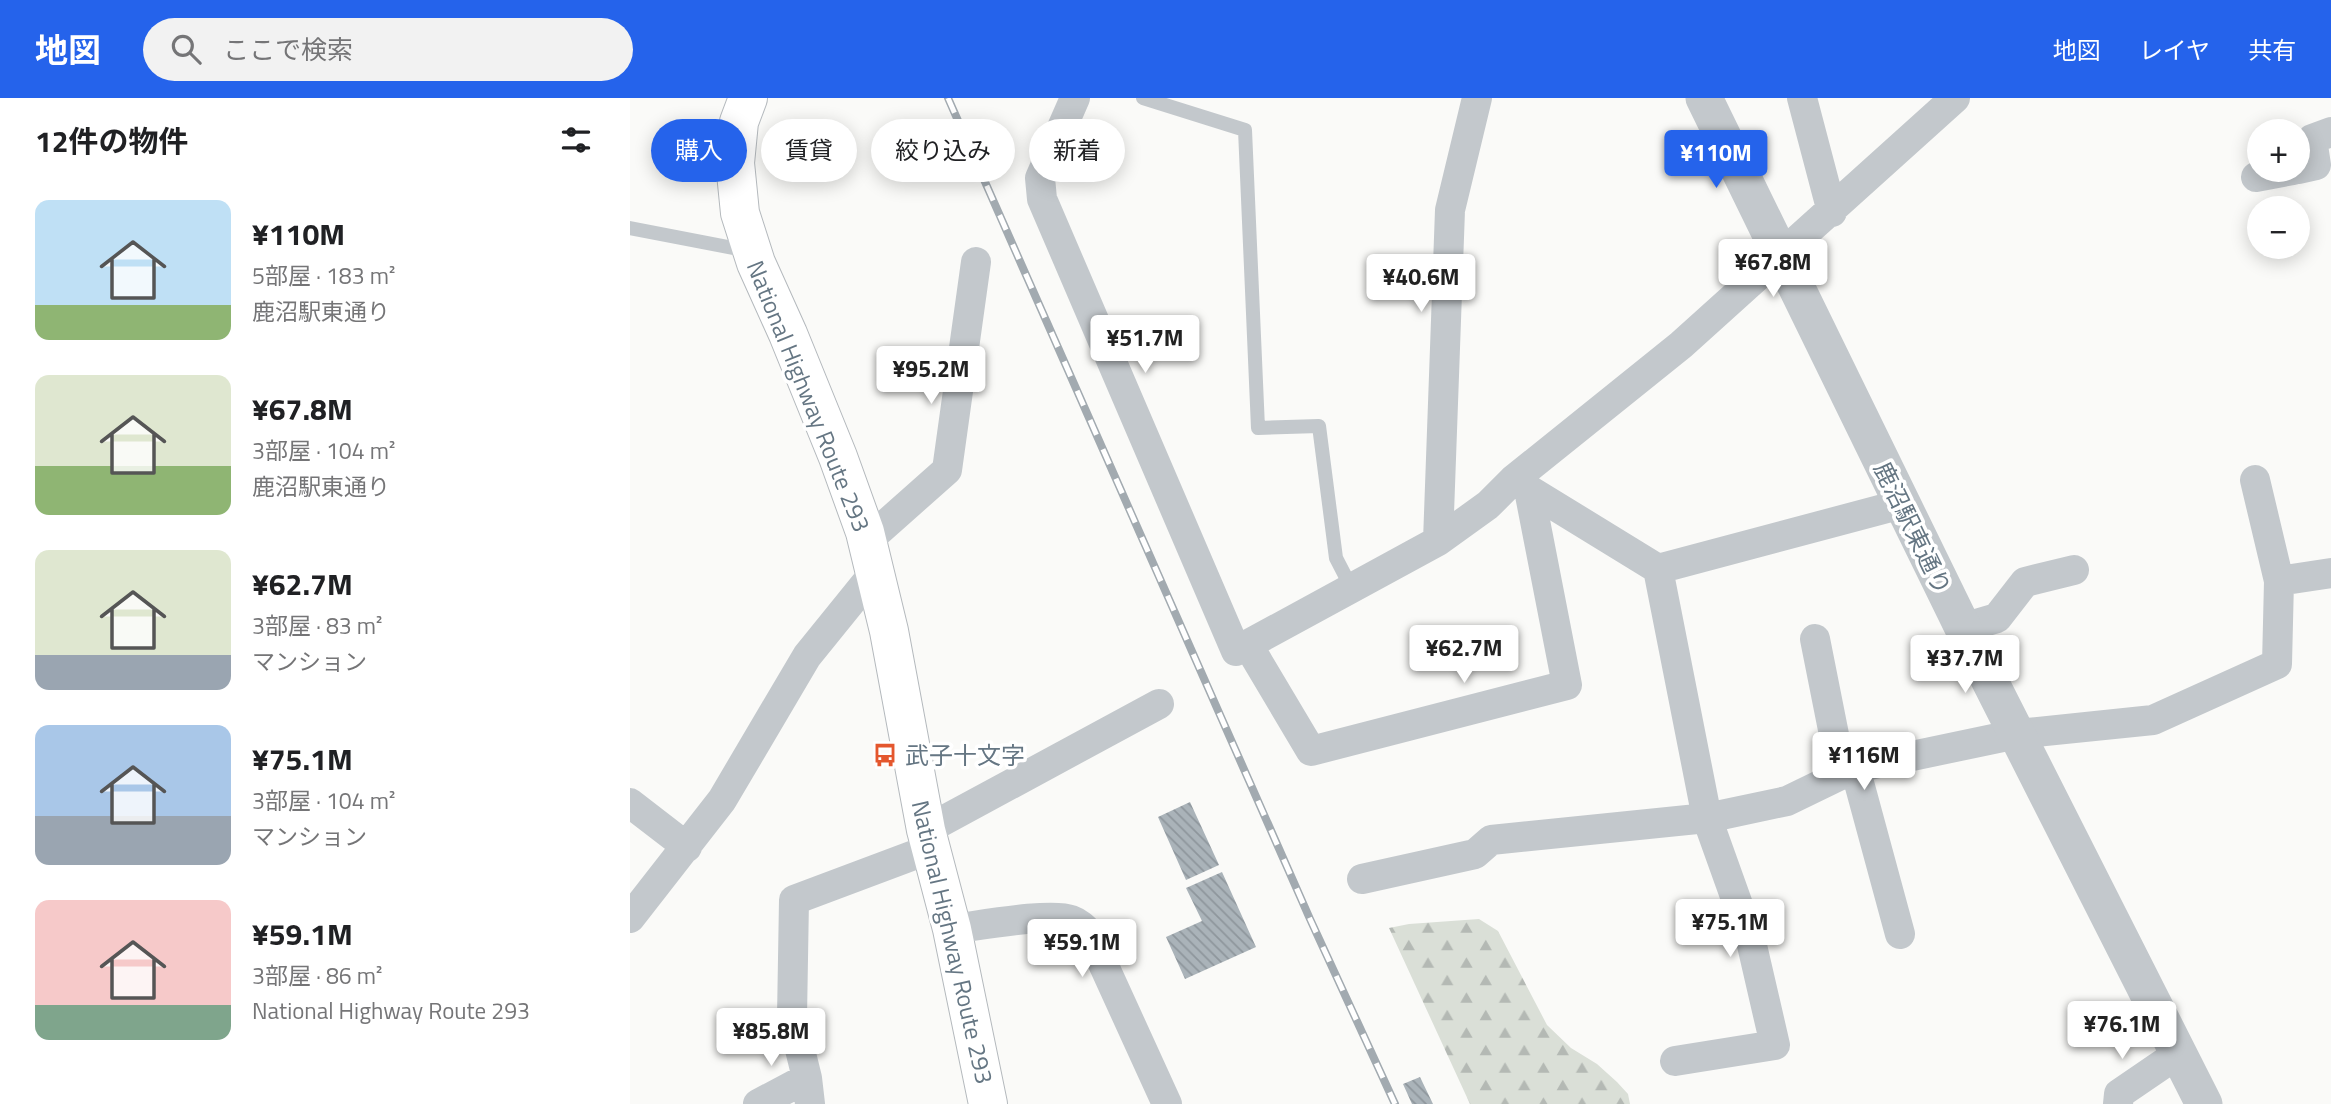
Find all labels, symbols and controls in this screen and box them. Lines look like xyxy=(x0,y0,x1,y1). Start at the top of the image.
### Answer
search box xyxy=(143,18,633,81)
text: 地図 xyxy=(35,25,101,75)
icon: search xyxy=(167,30,205,68)
text: ここで検索 xyxy=(223,30,353,69)
text: 地図 xyxy=(2053,32,2101,68)
text: レイヤ xyxy=(2139,32,2210,68)
text: 共有 xyxy=(2248,32,2296,68)
text: 12件の物件 xyxy=(35,118,189,164)
chip: 購入 xyxy=(651,119,747,182)
chip: 賃貸 xyxy=(761,119,857,182)
chip: 絞り込み xyxy=(871,119,1015,182)
chip: 新着 xyxy=(1029,119,1125,182)
map controls xyxy=(2247,119,2310,259)
button: + xyxy=(2247,119,2310,182)
icon: filters xyxy=(557,121,595,159)
pin: ¥110M xyxy=(1667,130,1765,190)
text: ¥110M xyxy=(1680,135,1752,170)
button: − xyxy=(2247,196,2310,259)
text: ¥110M xyxy=(252,211,345,257)
icon: home xyxy=(91,228,175,312)
pin: ¥67.8M xyxy=(1716,240,1830,299)
text: ¥67.8M xyxy=(1734,244,1812,279)
pin: ¥40.6M xyxy=(1364,254,1478,314)
street label: National Highway Route 293 xyxy=(738,255,880,537)
text: 5部屋 · 183 m² xyxy=(252,258,395,293)
text: ¥40.6M xyxy=(1382,259,1460,294)
text: 鹿沼駅東通り xyxy=(252,294,390,329)
pin: ¥51.7M xyxy=(1088,316,1202,375)
text: ¥51.7M xyxy=(1106,320,1184,355)
pin: ¥95.2M xyxy=(874,346,988,406)
text: ¥95.2M xyxy=(892,351,970,386)
text: ¥67.8M xyxy=(252,386,353,432)
icon: home xyxy=(91,403,175,487)
text: 3部屋 · 104 m² xyxy=(252,433,395,468)
street label: 鹿沼駅東通り xyxy=(1865,455,1961,601)
text: 鹿沼駅東通り xyxy=(252,469,390,504)
text: ¥62.7M xyxy=(252,561,353,607)
icon: home xyxy=(91,578,175,662)
text: 3部屋 · 83 m² xyxy=(252,608,382,643)
pin: ¥62.7M xyxy=(1407,626,1521,685)
text: ¥62.7M xyxy=(1425,630,1503,665)
pin: ¥37.7M xyxy=(1908,636,2022,695)
text: ¥37.7M xyxy=(1926,640,2004,675)
text: マンション xyxy=(252,644,367,679)
pin: ¥116M xyxy=(1815,732,1913,792)
text: ¥75.1M xyxy=(252,736,353,782)
place label: 武子十文字 xyxy=(905,737,1025,773)
text: ¥116M xyxy=(1828,737,1900,772)
bus stop icon: 武子十文字 xyxy=(871,741,899,769)
icon: home xyxy=(91,753,175,837)
text: 3部屋 · 104 m² xyxy=(252,783,395,818)
street label: National Highway Route 293 xyxy=(903,797,1003,1087)
text: マンション xyxy=(252,819,367,854)
pin: ¥75.1M xyxy=(1673,900,1787,959)
text: ¥75.1M xyxy=(1691,904,1769,939)
text: ¥59.1M xyxy=(252,911,353,957)
pin: ¥59.1M xyxy=(1025,920,1139,979)
text: ¥59.1M xyxy=(1043,924,1121,959)
icon: home xyxy=(91,928,175,1012)
text: 3部屋 · 86 m² xyxy=(252,958,382,993)
text: National Highway Route 293 xyxy=(252,993,530,1028)
pin: ¥76.1M xyxy=(2065,1002,2179,1061)
text: ¥76.1M xyxy=(2083,1006,2161,1041)
pin: ¥85.8M xyxy=(714,1009,828,1068)
text: ¥85.8M xyxy=(732,1013,810,1048)

